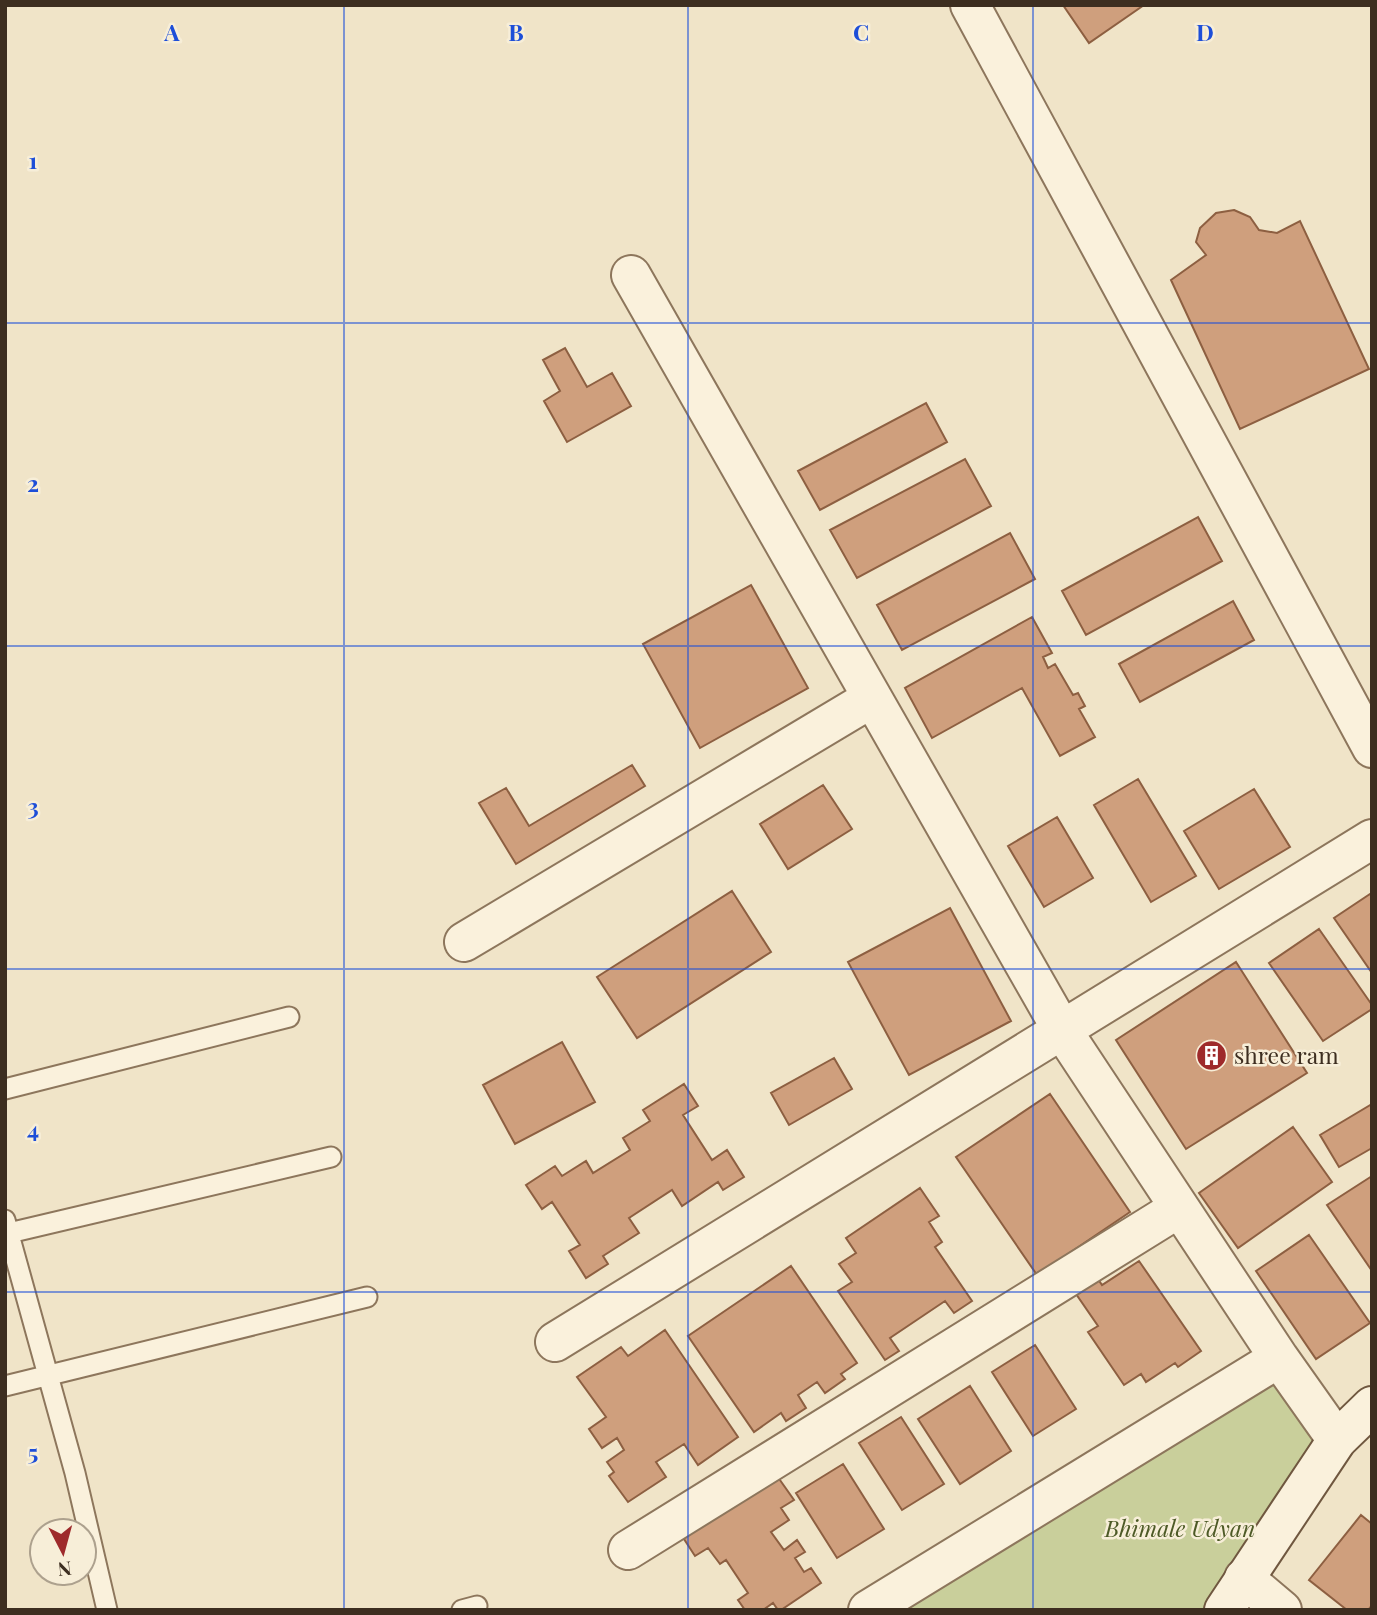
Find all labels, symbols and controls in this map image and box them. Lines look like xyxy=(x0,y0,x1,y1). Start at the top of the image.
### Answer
text: A xyxy=(163,16,180,47)
text: B xyxy=(508,16,524,47)
text: C xyxy=(853,16,869,47)
text: D xyxy=(1196,16,1214,47)
text: 1 xyxy=(29,144,38,175)
text: 2 xyxy=(27,467,39,498)
text: 3 xyxy=(27,790,39,821)
building icon: shree ram xyxy=(1194,1039,1228,1073)
place label: shree ram xyxy=(1234,1039,1339,1070)
text: 4 xyxy=(27,1113,39,1144)
text: 5 xyxy=(28,1436,38,1467)
park label: Bhimale Udyan xyxy=(1104,1512,1255,1543)
north arrow xyxy=(28,1517,98,1587)
text: N xyxy=(56,1556,73,1584)

